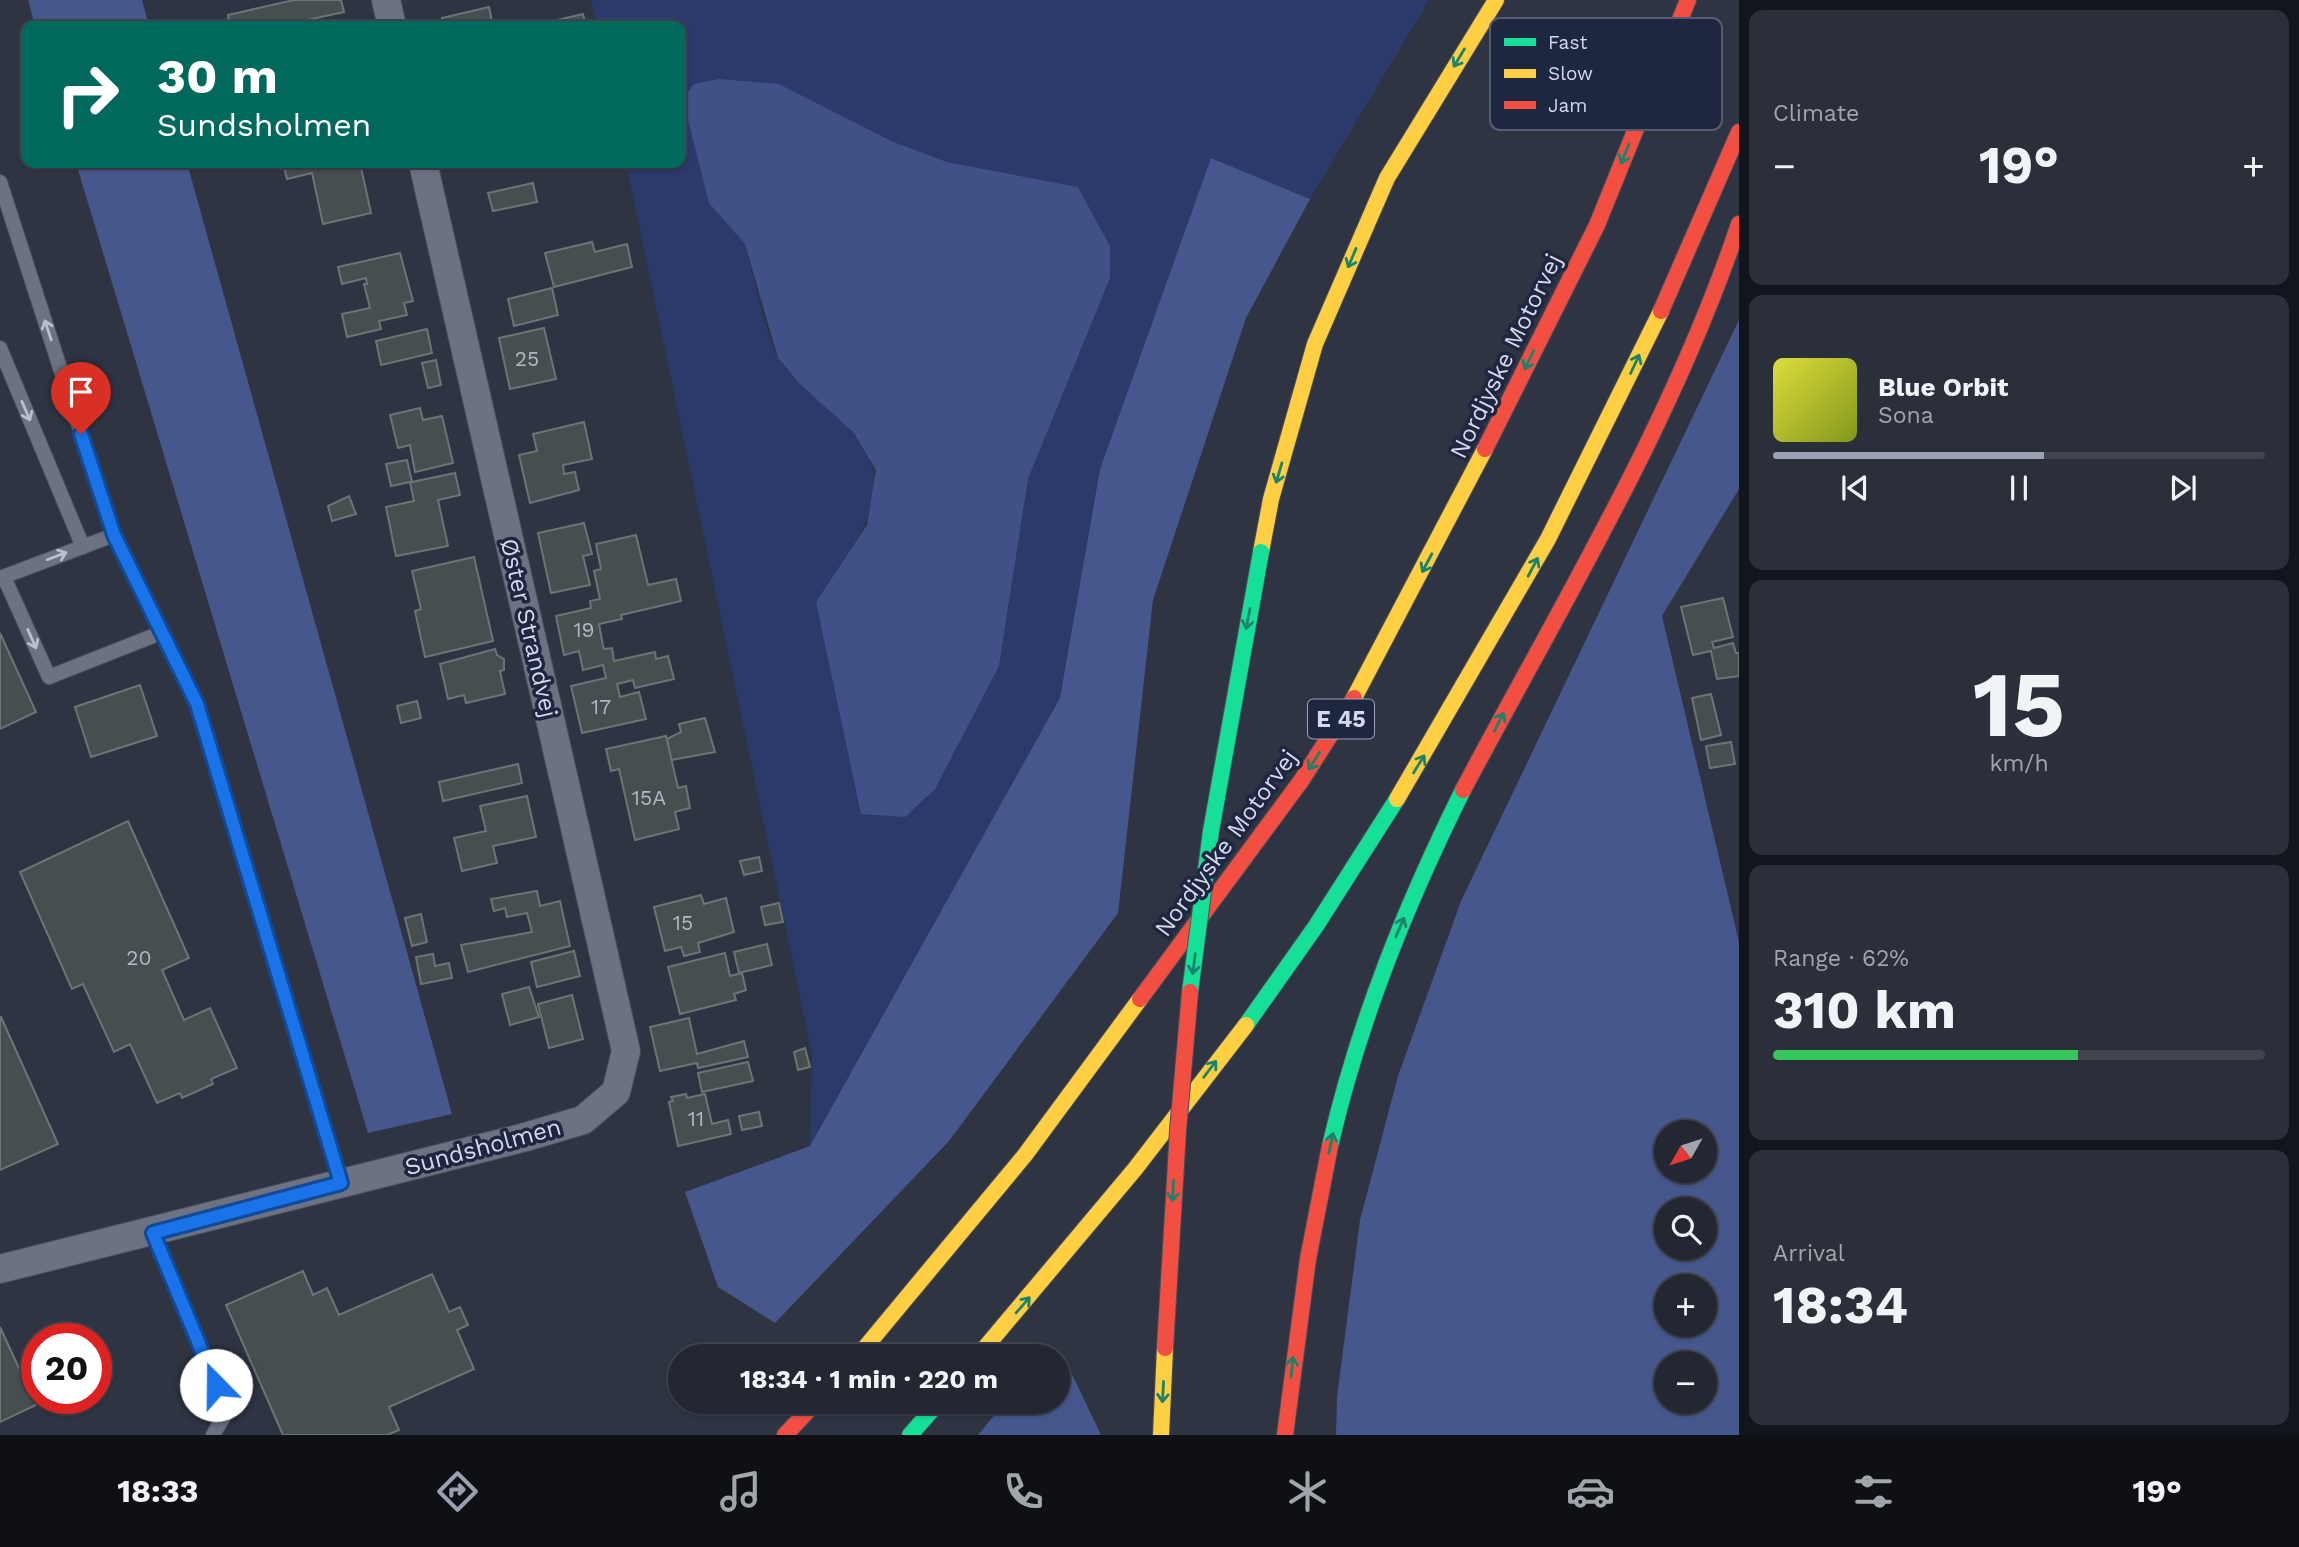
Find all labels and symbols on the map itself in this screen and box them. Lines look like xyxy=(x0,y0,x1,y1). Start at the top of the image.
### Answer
legend xyxy=(1490,18,1722,130)
text: Fast xyxy=(1548,31,1587,54)
one-way arrow xyxy=(1452,47,1466,67)
text: Slow xyxy=(1548,62,1593,85)
text: Jam xyxy=(1548,94,1587,117)
one-way arrow xyxy=(1618,143,1631,164)
one-way arrow xyxy=(1345,247,1358,268)
street label: Nordjyske Motorvej xyxy=(1444,249,1568,463)
one-way arrow xyxy=(41,319,53,341)
house number: 25 xyxy=(515,346,539,371)
one-way arrow xyxy=(1522,349,1536,370)
one-way arrow xyxy=(1629,354,1643,375)
pin xyxy=(51,362,111,434)
one-way arrow xyxy=(21,400,34,421)
one-way arrow xyxy=(1271,462,1284,484)
street label: Øster Strandvej xyxy=(495,536,563,720)
one-way arrow xyxy=(45,549,67,562)
one-way arrow xyxy=(1420,552,1433,573)
one-way arrow xyxy=(1527,557,1540,578)
one-way arrow xyxy=(1241,607,1255,630)
house number: 19 xyxy=(573,617,595,642)
one-way arrow xyxy=(26,628,39,649)
house number: 17 xyxy=(591,694,611,719)
road number: E 45 xyxy=(1308,699,1374,738)
one-way arrow xyxy=(1493,713,1507,733)
street label: Nordjyske Motorvej xyxy=(1149,744,1303,942)
one-way arrow xyxy=(1307,750,1321,770)
one-way arrow xyxy=(1412,754,1426,774)
house number: 15A xyxy=(632,785,666,810)
house number: 15 xyxy=(673,910,693,935)
one-way arrow xyxy=(1394,917,1407,938)
house number: 20 xyxy=(126,945,152,970)
one-way arrow xyxy=(1187,953,1200,975)
one-way arrow xyxy=(1203,1060,1218,1079)
house number: 11 xyxy=(688,1106,704,1131)
street label: Sundsholmen xyxy=(402,1113,564,1181)
north arrow xyxy=(1654,1120,1717,1183)
one-way arrow xyxy=(1324,1132,1338,1155)
one-way arrow xyxy=(1166,1179,1179,1202)
one-way arrow xyxy=(1015,1296,1031,1314)
speed limit sign: 20 xyxy=(21,1323,112,1414)
position arrow xyxy=(179,1348,253,1422)
one-way arrow xyxy=(1285,1356,1298,1379)
one-way arrow xyxy=(1156,1380,1169,1403)

